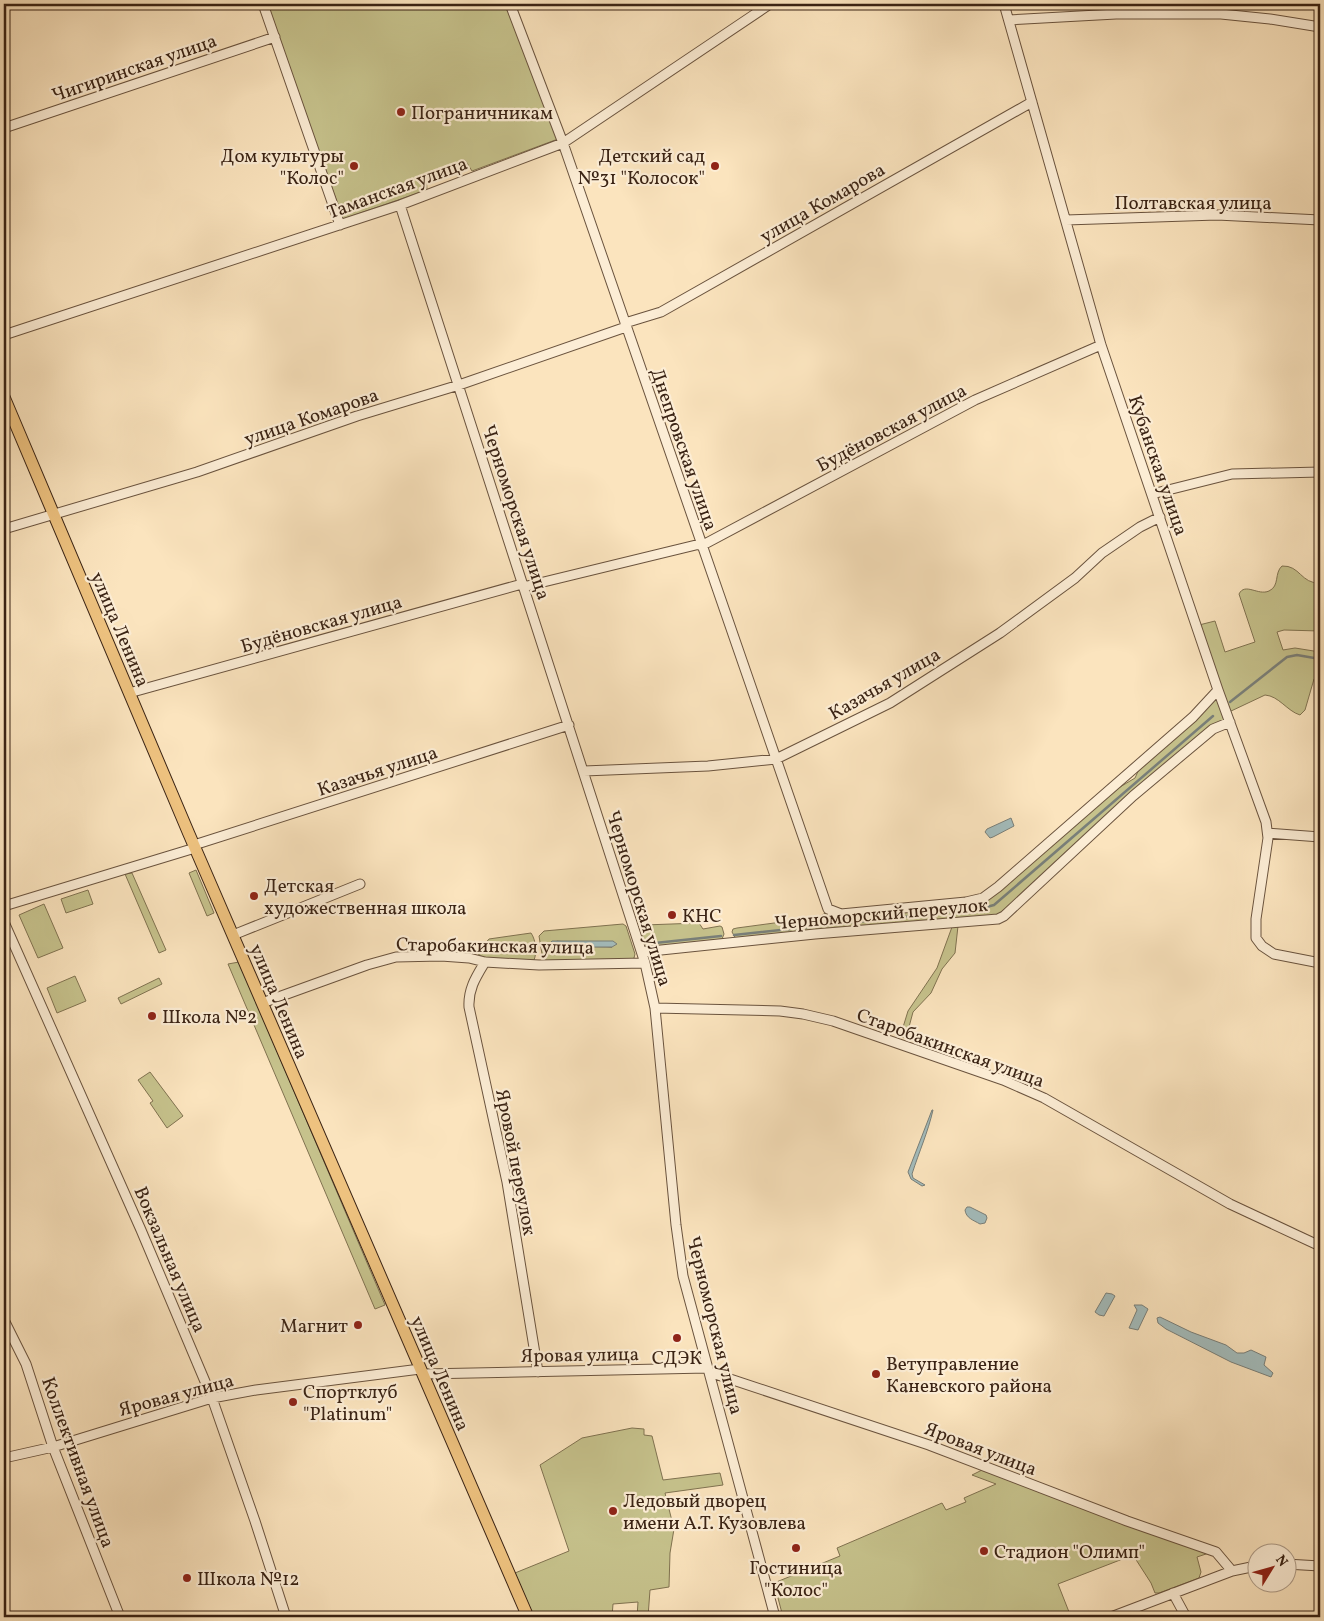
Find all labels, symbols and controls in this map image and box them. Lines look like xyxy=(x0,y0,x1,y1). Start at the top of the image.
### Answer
street label: Чигиринская улица xyxy=(49,28,221,109)
place label: Пограничникам xyxy=(411,101,553,127)
marker: Пограничникам xyxy=(395,106,407,118)
place label: Дом культуры "Колос" xyxy=(221,144,344,192)
place label: Детский сад №31 "Колосок" xyxy=(577,144,705,192)
street label: Таманская улица xyxy=(324,151,471,226)
street label: улица Комарова xyxy=(756,157,890,250)
marker: Дом культуры "Колос" xyxy=(348,160,360,172)
marker: Детский сад №31 "Колосок" xyxy=(709,160,721,172)
street label: Полтавская улица xyxy=(1114,191,1272,217)
street label: Днепровская улица xyxy=(643,365,723,534)
street label: Будёновская улица xyxy=(812,378,972,479)
street label: улица Комарова xyxy=(241,383,382,453)
street label: Кубанская улица xyxy=(1121,392,1193,539)
street label: Черноморская улица xyxy=(475,422,556,604)
street label: улица Ленина xyxy=(83,568,155,691)
street label: Будёновская улица xyxy=(238,589,405,660)
street label: Казачья улица xyxy=(824,642,946,727)
street label: Казачья улица xyxy=(314,740,441,804)
street label: Черноморская улица xyxy=(599,807,677,990)
place label: Детская художественная школа xyxy=(264,874,467,922)
marker: Детская художественная школа xyxy=(248,890,260,902)
street label: Черноморский переулок xyxy=(773,893,989,937)
place label: КНС xyxy=(682,904,722,930)
marker: КНС xyxy=(666,909,678,921)
street label: Старобакинская улица xyxy=(396,932,594,962)
street label: улица Ленина xyxy=(242,940,314,1063)
street label: Старобакинская улица xyxy=(853,1003,1048,1095)
place label: Школа №2 xyxy=(162,1005,257,1031)
marker: Школа №2 xyxy=(146,1010,158,1022)
street label: Яровой переулок xyxy=(488,1087,542,1238)
street label: Вокзальная улица xyxy=(127,1183,212,1337)
street label: Черноморская улица xyxy=(679,1234,749,1417)
street label: улица Ленина xyxy=(403,1312,475,1435)
place label: Магнит xyxy=(280,1314,348,1340)
marker: Магнит xyxy=(352,1319,364,1331)
marker: СДЭК xyxy=(671,1332,683,1344)
street label: Яровая улица xyxy=(521,1342,639,1370)
place label: СДЭК xyxy=(652,1346,702,1372)
place label: Ветуправление Каневского района xyxy=(886,1352,1052,1400)
street label: Яровая улица xyxy=(116,1368,237,1424)
marker: Ветуправление Каневского района xyxy=(870,1368,882,1380)
street label: Коллективная улица xyxy=(34,1374,120,1552)
place label: Спортклуб "Platinum" xyxy=(303,1380,398,1428)
marker: Спортклуб "Platinum" xyxy=(287,1396,299,1408)
street label: Яровая улица xyxy=(920,1417,1040,1483)
place label: Ледовый дворец имени А.Т. Кузовлева xyxy=(623,1489,806,1537)
marker: Ледовый дворец имени А.Т. Кузовлева xyxy=(607,1505,619,1517)
place label: Стадион "Олимп" xyxy=(994,1540,1145,1566)
marker: Гостиница "Колос" xyxy=(790,1542,802,1554)
north arrow xyxy=(1246,1544,1296,1594)
marker: Стадион "Олимп" xyxy=(978,1545,990,1557)
text: N xyxy=(1271,1551,1292,1571)
place label: Гостиница "Колос" xyxy=(749,1556,843,1604)
place label: Школа №12 xyxy=(197,1567,300,1593)
marker: Школа №12 xyxy=(181,1572,193,1584)

